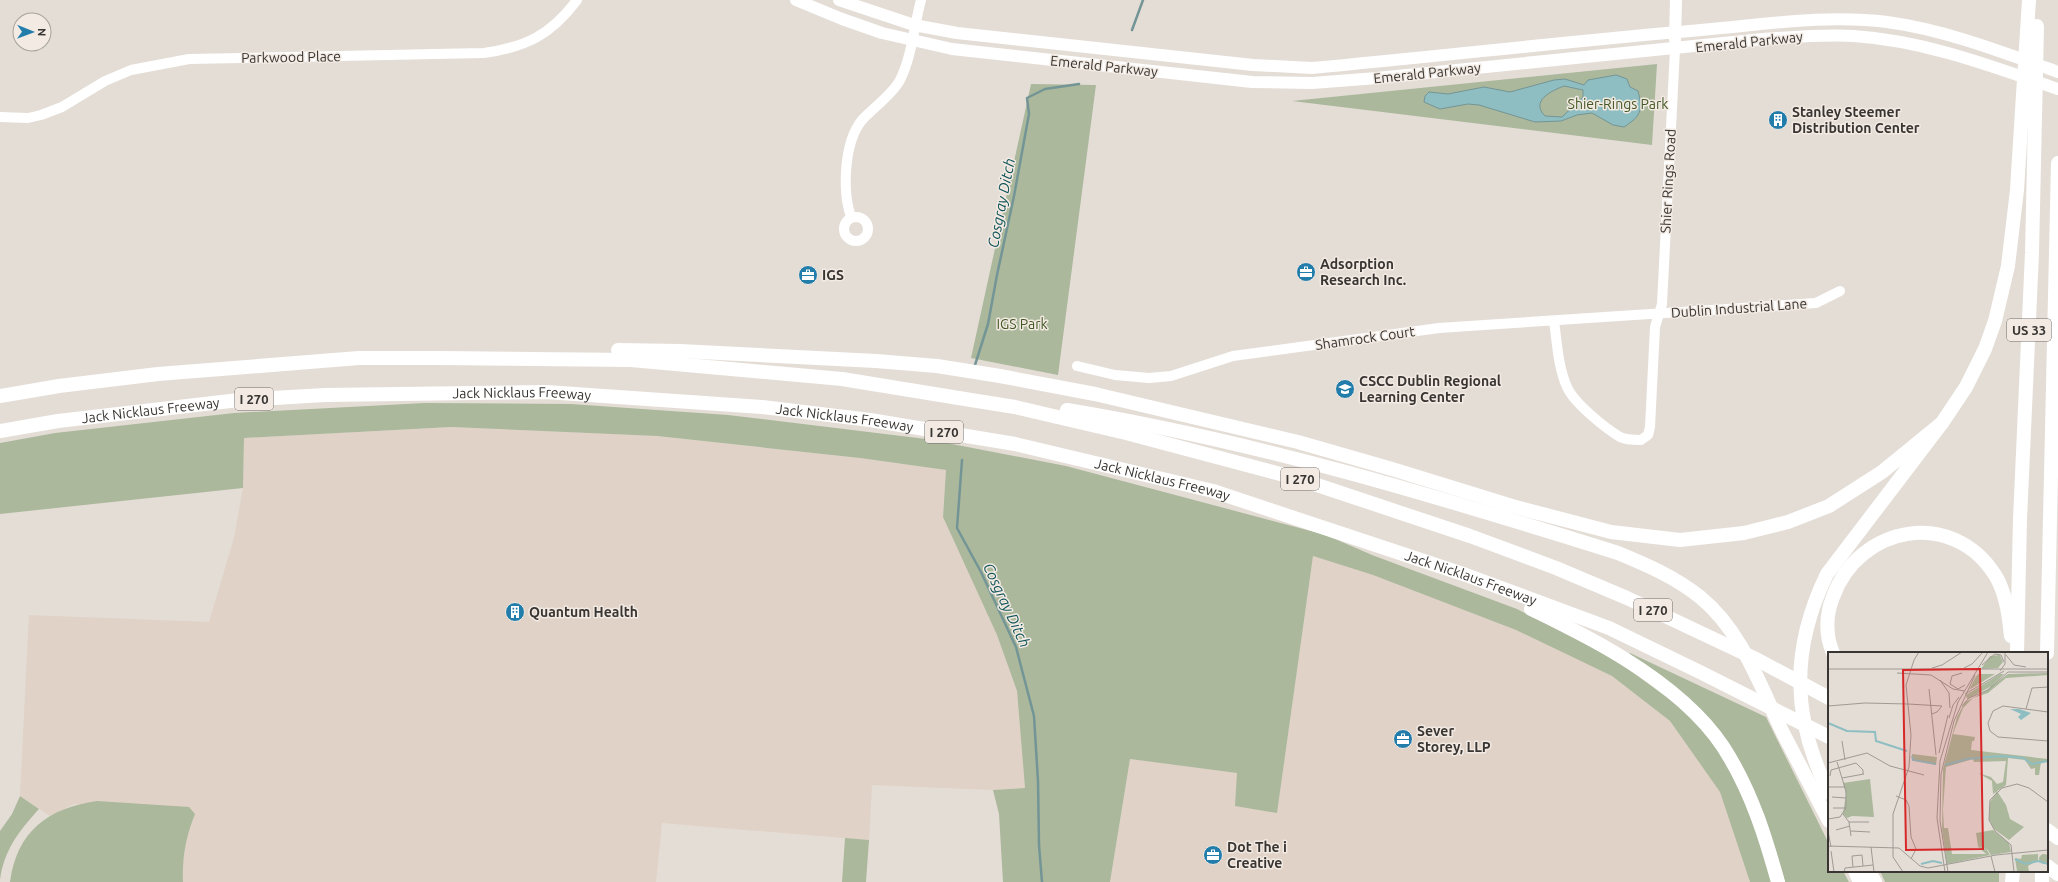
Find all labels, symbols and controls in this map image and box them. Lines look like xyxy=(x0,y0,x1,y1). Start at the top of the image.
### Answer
north arrow xyxy=(12,12,52,52)
text: N xyxy=(36,28,48,36)
street label: Emerald Parkway xyxy=(1695,28,1804,56)
street label: Parkwood Place xyxy=(241,48,341,66)
street label: Emerald Parkway xyxy=(1050,52,1159,80)
street label: Emerald Parkway xyxy=(1373,59,1482,87)
park label: Shier-Rings Park xyxy=(1568,96,1668,112)
place label: Stanley Steemer Distribution Center xyxy=(1792,104,1920,136)
building icon: Stanley Steemer Distribution Center xyxy=(1767,109,1789,131)
street label: Shier Rings Road xyxy=(1657,128,1679,234)
water label: Cosgray Ditch xyxy=(984,157,1018,249)
place label: Adsorption Research Inc. xyxy=(1320,256,1406,288)
office icon: Adsorption Research Inc. xyxy=(1295,261,1317,283)
office icon: IGS xyxy=(797,264,819,286)
place label: IGS xyxy=(822,267,844,283)
street label: Dublin Industrial Lane xyxy=(1670,295,1808,321)
park label: IGS Park xyxy=(996,316,1048,332)
road number: US 33 xyxy=(2007,319,2051,341)
street label: Shamrock Court xyxy=(1314,323,1416,353)
place label: CSCC Dublin Regional Learning Center xyxy=(1359,373,1501,405)
school or university icon: CSCC Dublin Regional Learning Center xyxy=(1334,378,1356,400)
street label: Jack Nicklaus Freeway xyxy=(452,384,592,403)
road number: I 270 xyxy=(235,388,273,410)
street label: Jack Nicklaus Freeway xyxy=(81,394,221,426)
street label: Jack Nicklaus Freeway xyxy=(775,401,915,435)
road number: I 270 xyxy=(925,421,963,443)
street label: Jack Nicklaus Freeway xyxy=(1093,455,1232,504)
road number: I 270 xyxy=(1281,468,1319,490)
street label: Jack Nicklaus Freeway xyxy=(1403,547,1539,609)
water label: Cosgray Ditch xyxy=(980,560,1034,650)
road number: I 270 xyxy=(1634,599,1672,621)
building icon: Quantum Health xyxy=(504,601,526,623)
place label: Quantum Health xyxy=(529,604,638,620)
inset map xyxy=(1828,652,2048,872)
place label: Sever Storey, LLP xyxy=(1417,723,1491,755)
office icon: Sever Storey, LLP xyxy=(1392,728,1414,750)
place label: Dot The i Creative xyxy=(1227,839,1287,871)
office icon: Dot The i Creative xyxy=(1202,844,1224,866)

